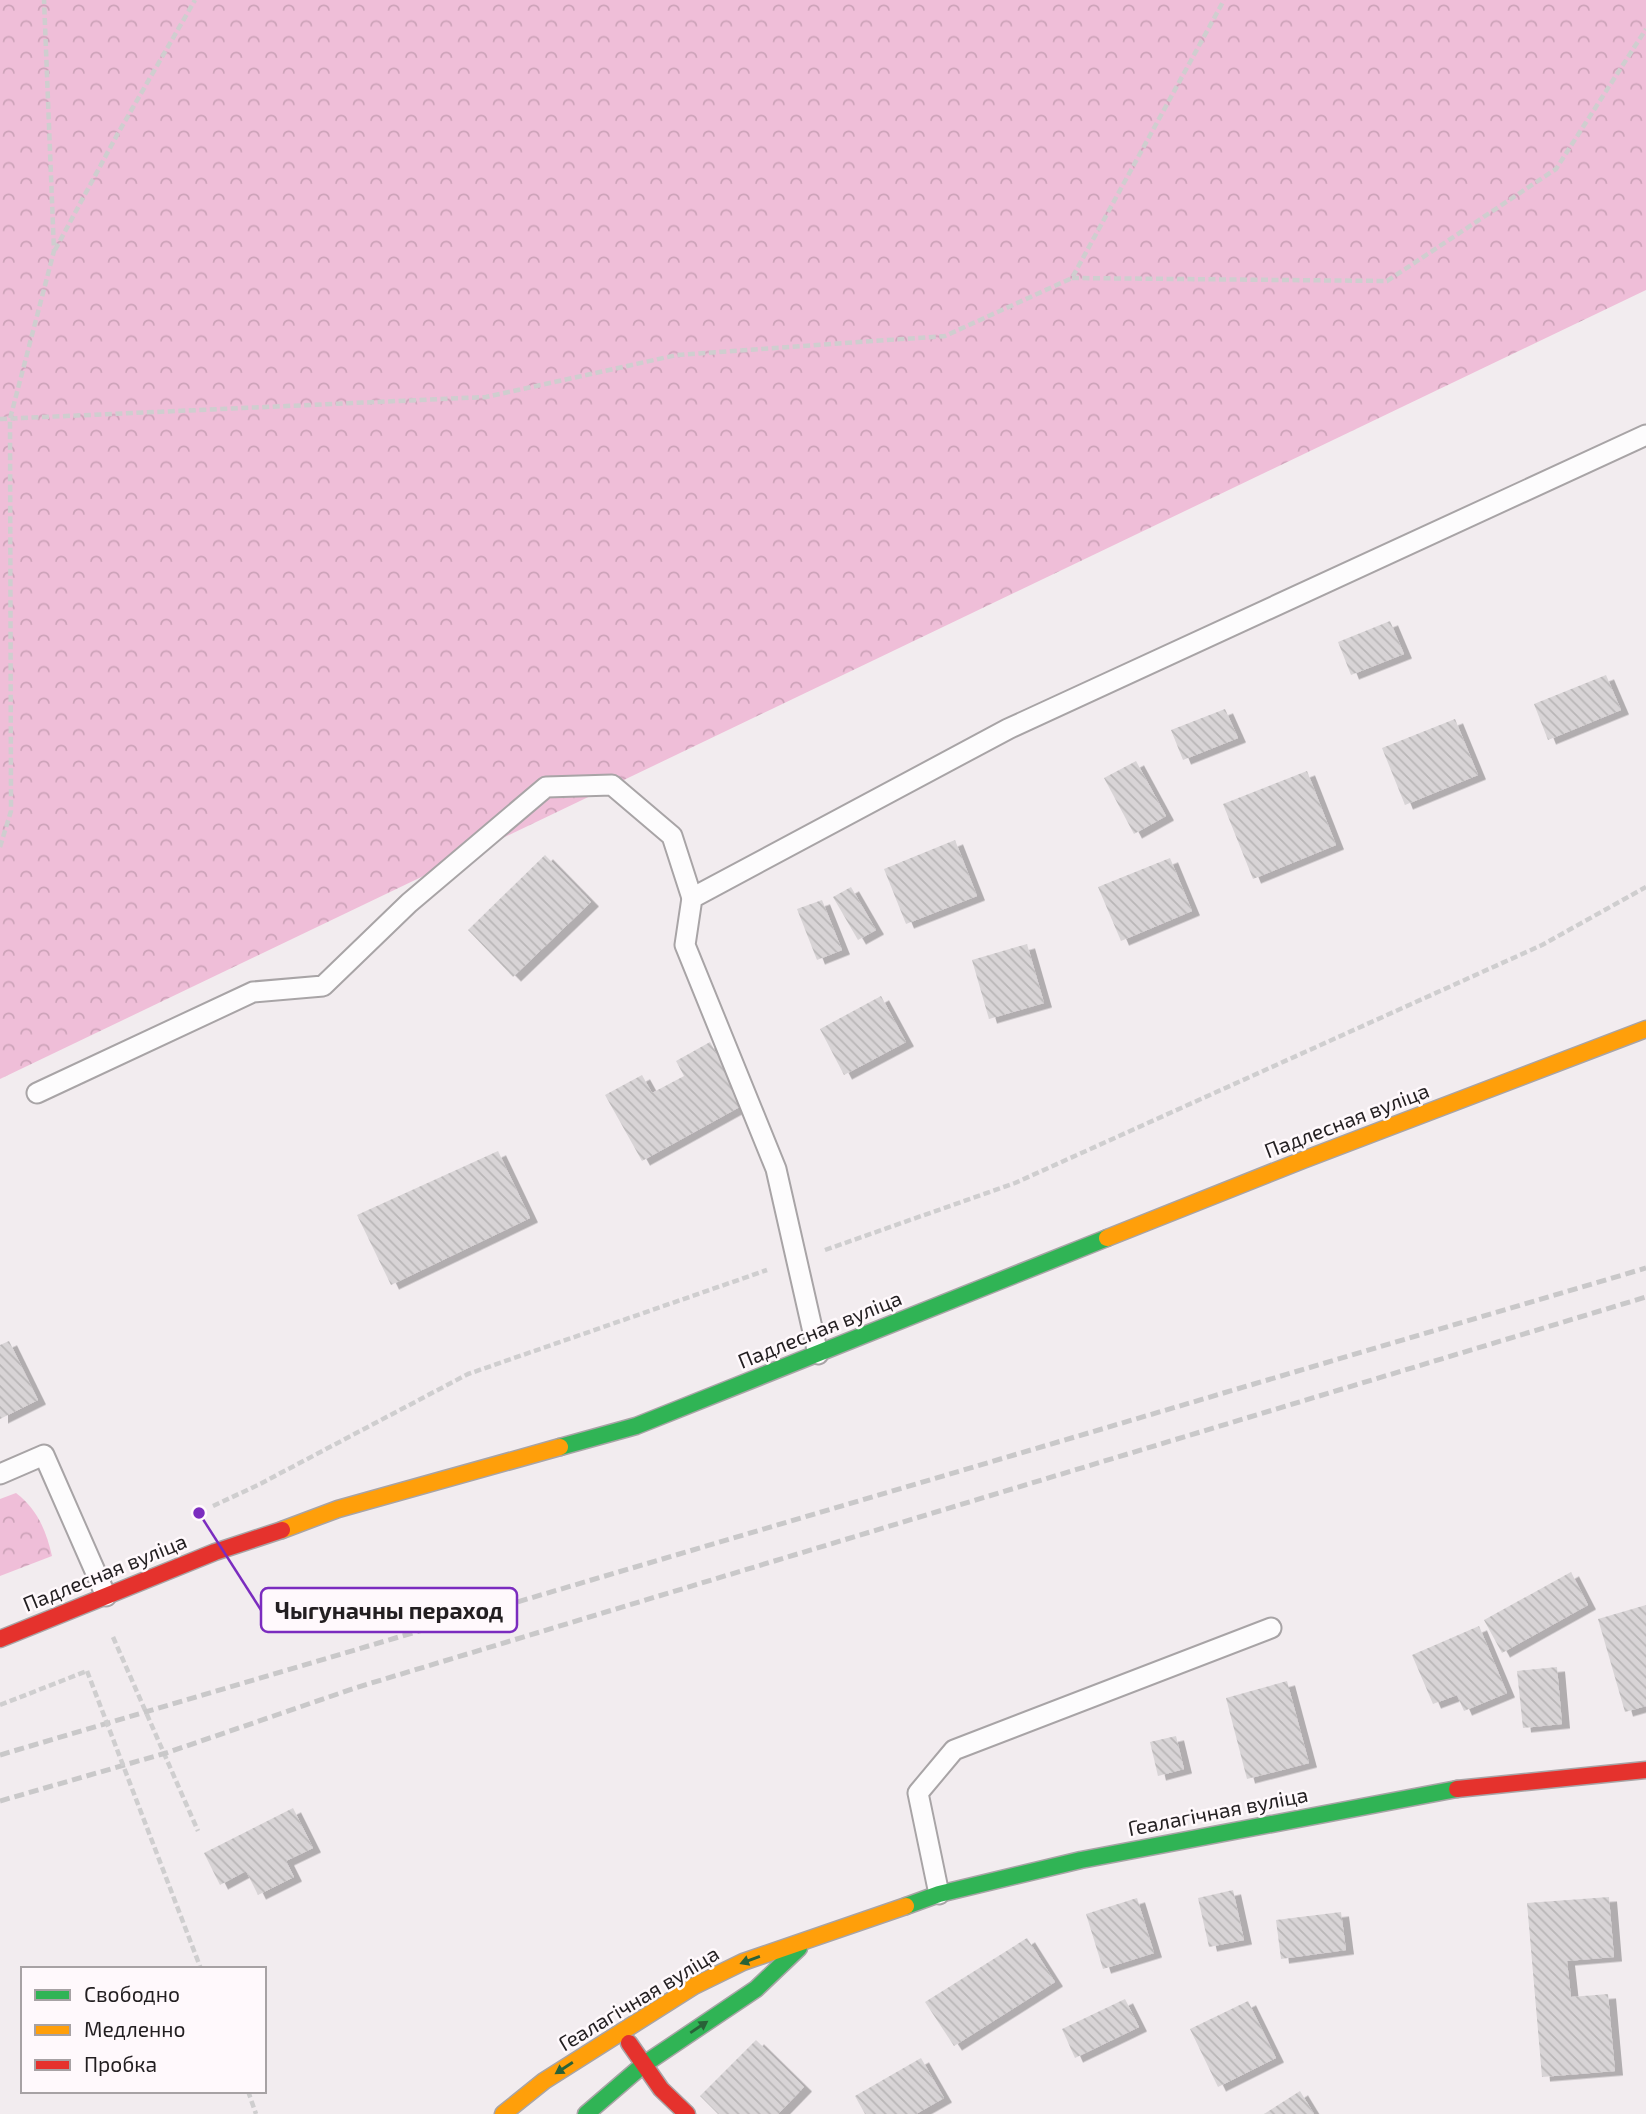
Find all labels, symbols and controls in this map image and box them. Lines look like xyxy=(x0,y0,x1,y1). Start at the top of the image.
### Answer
street label: Падлесная вуліца xyxy=(1261,1077,1433,1163)
street label: Падлесная вуліца xyxy=(734,1284,905,1374)
street label: Падлесная вуліца xyxy=(19,1527,190,1617)
callout: Чыгуначны пераход xyxy=(261,1588,517,1632)
text: Чыгуначны пераход xyxy=(275,1596,503,1624)
street label: Геалагічная вуліца xyxy=(1126,1781,1310,1841)
street label: Геалагічная вуліца xyxy=(553,1940,724,2056)
one-way arrow xyxy=(739,1955,760,1966)
legend xyxy=(21,1967,266,2093)
text: Свободно xyxy=(84,1981,180,2006)
text: Медленно xyxy=(84,2016,186,2041)
one-way arrow xyxy=(690,2021,709,2034)
text: Пробка xyxy=(84,2051,157,2076)
one-way arrow xyxy=(554,2061,573,2074)

